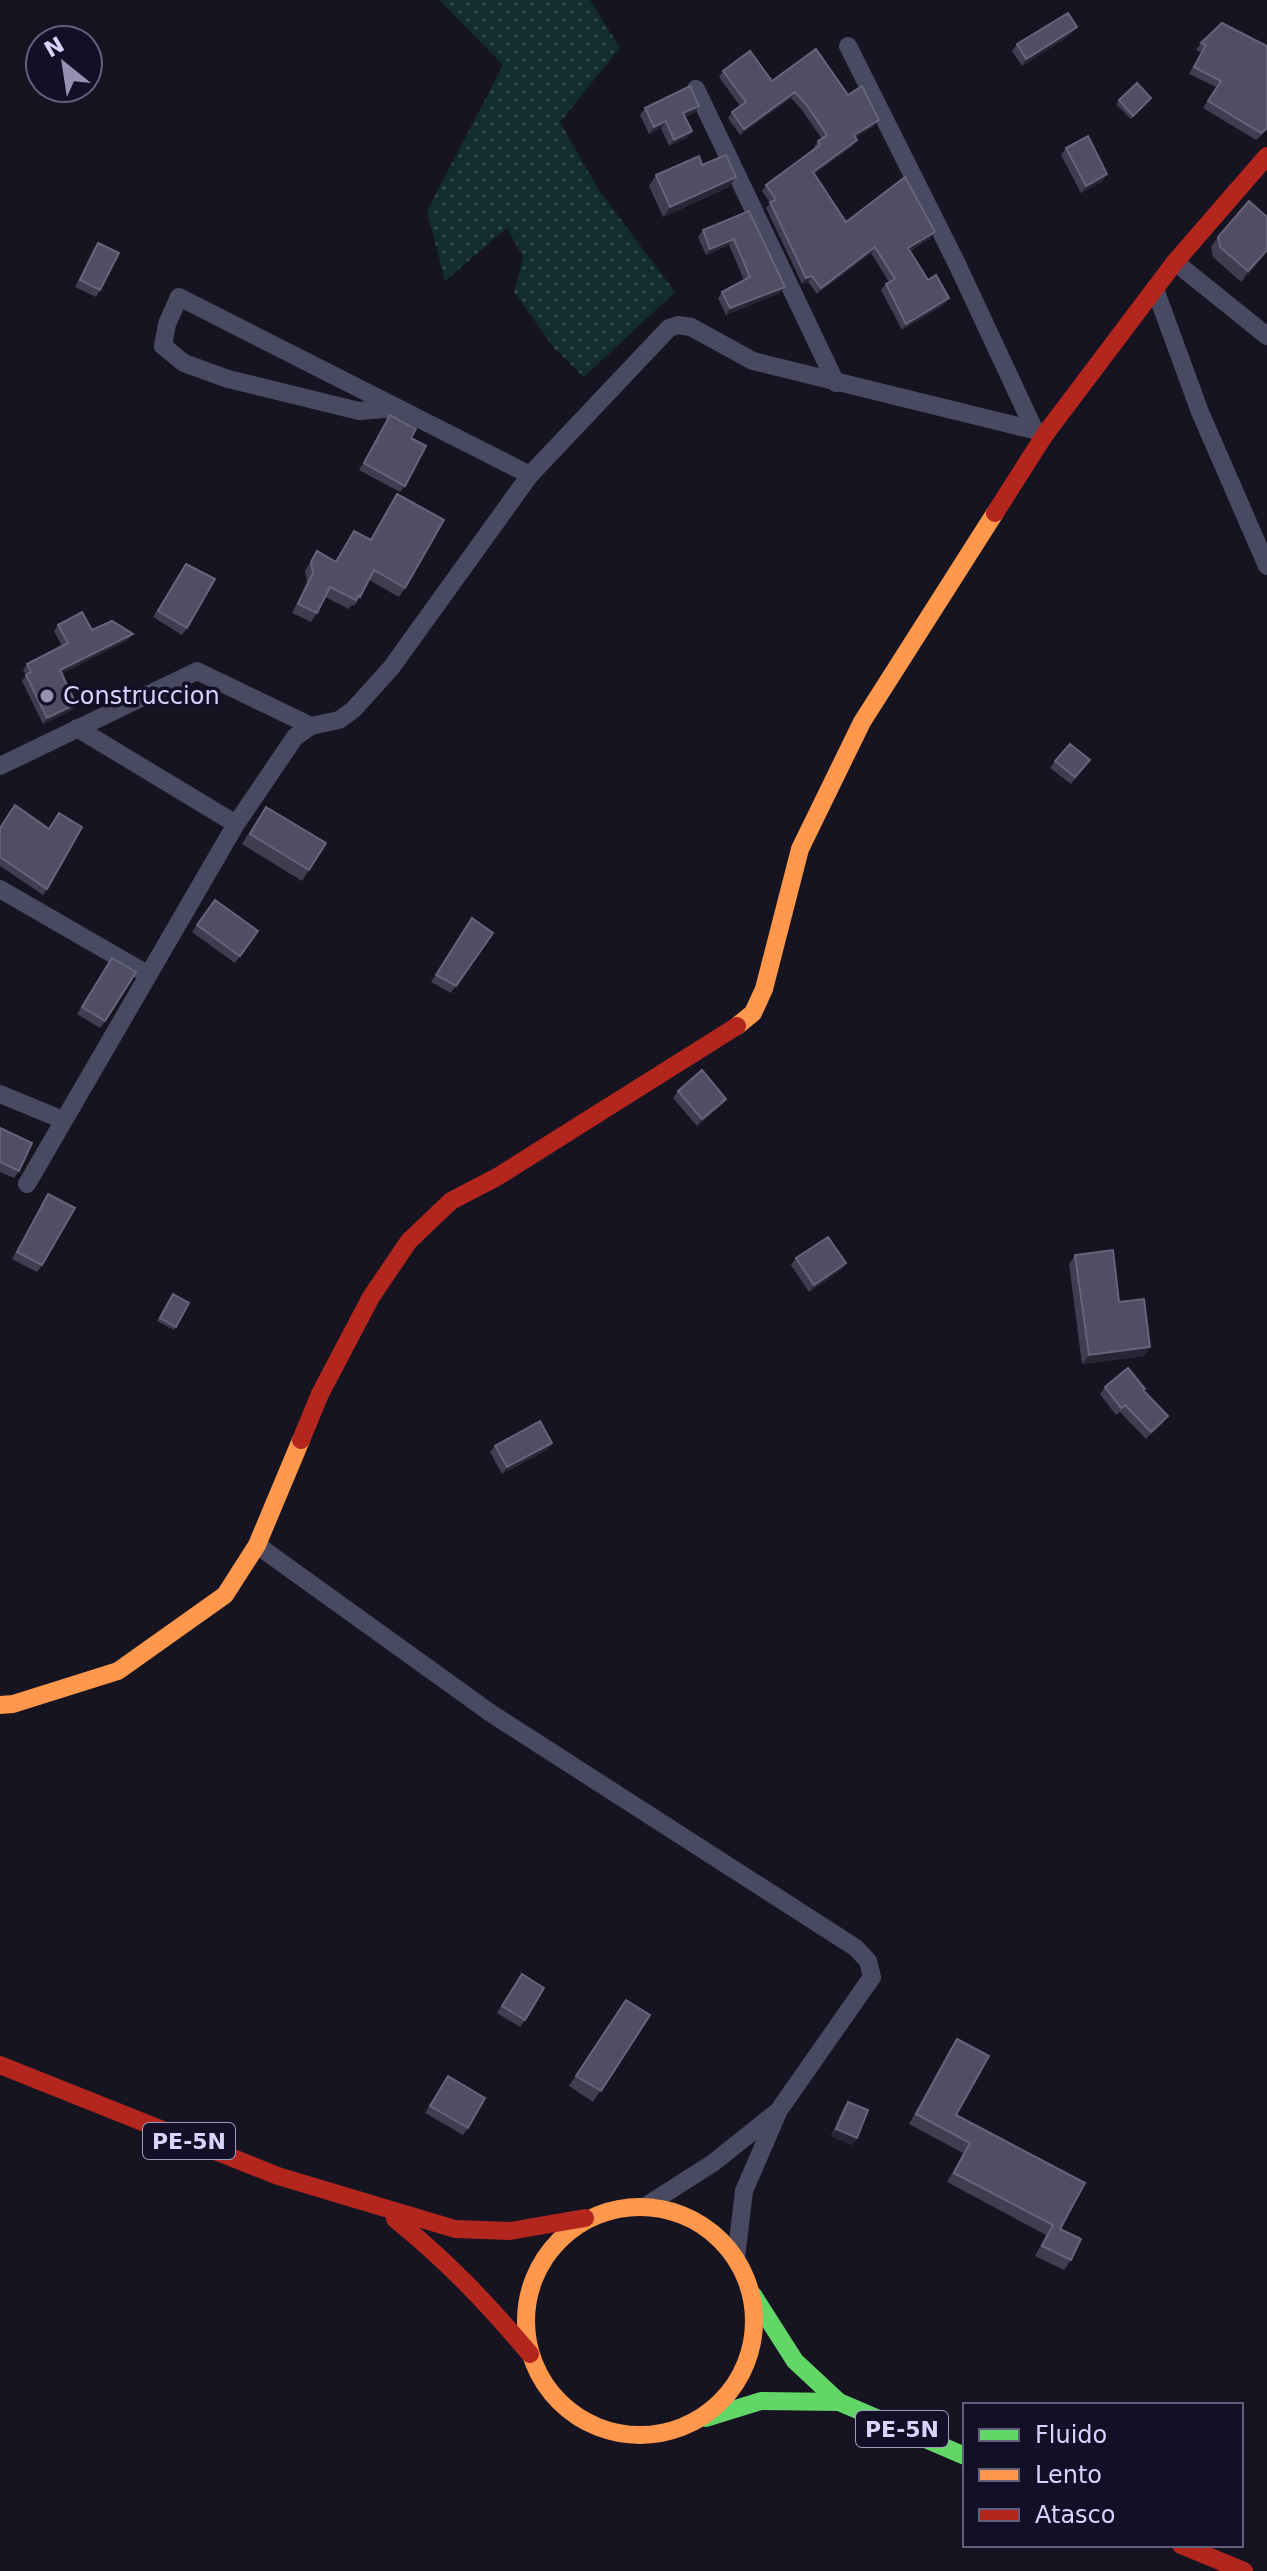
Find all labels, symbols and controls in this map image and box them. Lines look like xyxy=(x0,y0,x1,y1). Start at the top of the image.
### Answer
north arrow xyxy=(24,24,104,104)
text: N xyxy=(40,32,68,63)
place label: Construccion xyxy=(63,682,220,710)
marker: Construccion xyxy=(38,687,56,705)
road number: PE-5N xyxy=(143,2123,235,2159)
legend xyxy=(963,2403,1243,2547)
road number: PE-5N xyxy=(856,2411,948,2447)
text: Fluido xyxy=(1035,2421,1107,2449)
text: Lento xyxy=(1035,2461,1102,2489)
text: Atasco xyxy=(1035,2501,1116,2529)

